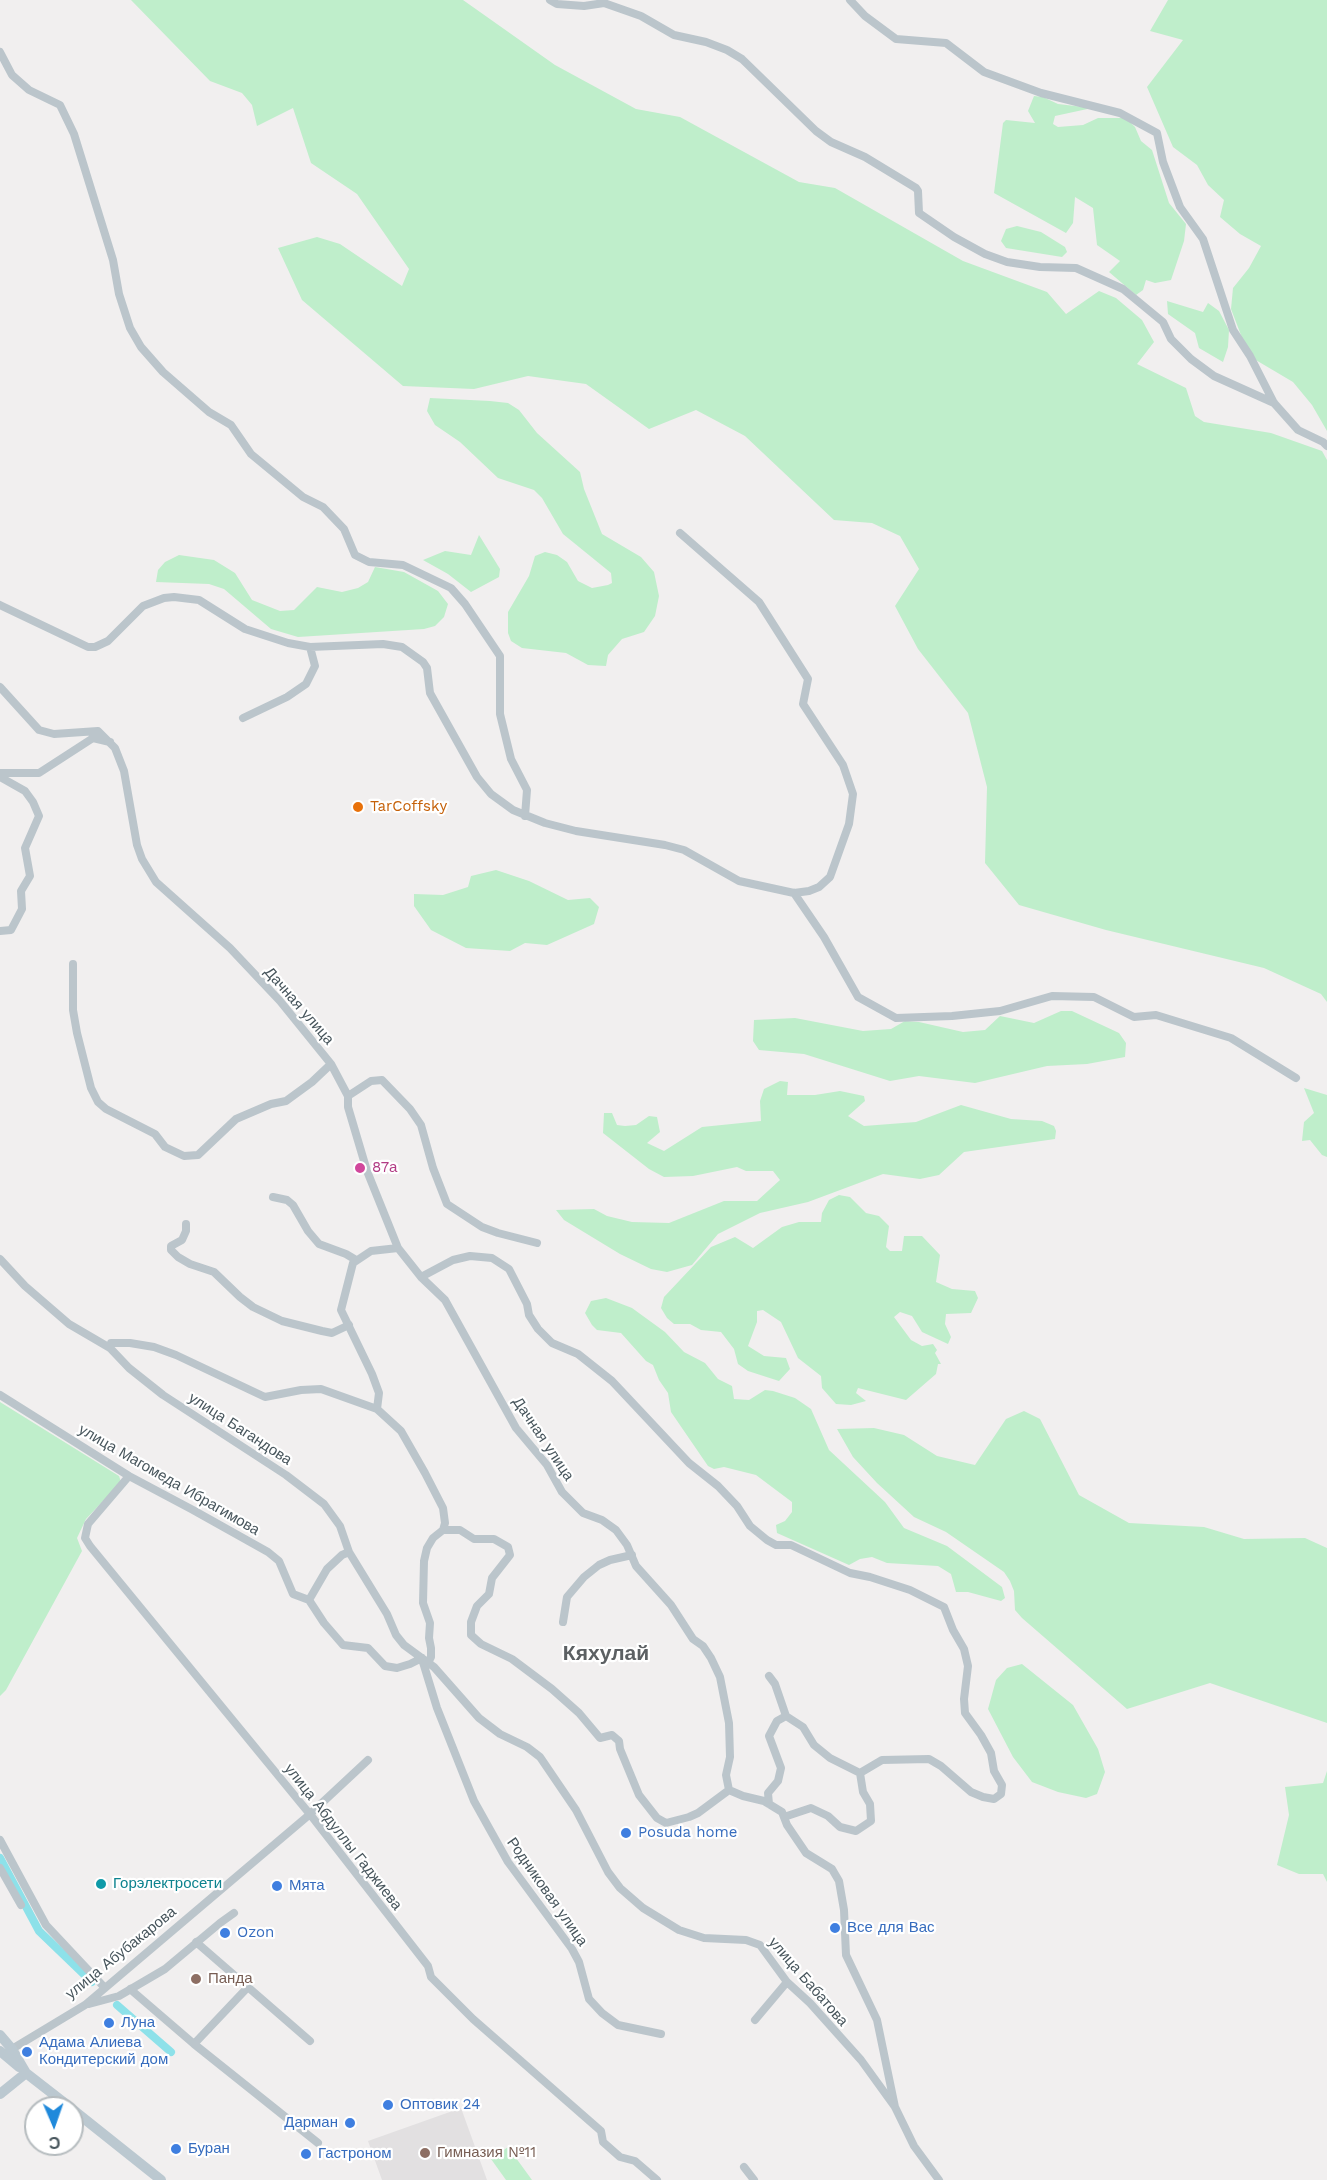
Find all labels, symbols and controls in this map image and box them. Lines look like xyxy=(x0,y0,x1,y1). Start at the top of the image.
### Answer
place label: TarCoffsky xyxy=(370,798,447,816)
marker: TarCoffsky xyxy=(351,800,365,814)
street label: Дачная улица xyxy=(260,963,338,1049)
place label: 87а xyxy=(372,1159,397,1177)
marker: 87а xyxy=(353,1161,367,1175)
street label: улица Багандова xyxy=(185,1389,295,1469)
street label: Дачная улица xyxy=(508,1394,578,1484)
street label: улица Магомеда Ибрагимова xyxy=(75,1421,263,1539)
district label: Кяхулай xyxy=(563,1641,649,1667)
street label: улица Абдуллы Гаджиева xyxy=(280,1760,406,1914)
place label: Posuda home xyxy=(638,1824,737,1842)
marker: Posuda home xyxy=(619,1826,633,1840)
street label: Родниковая улица xyxy=(503,1834,591,1950)
place label: Горэлектросети xyxy=(113,1875,222,1893)
marker: Горэлектросети xyxy=(94,1877,108,1891)
place label: Мята xyxy=(289,1877,325,1895)
marker: Мята xyxy=(270,1879,284,1893)
street label: улица Абубакарова xyxy=(62,1903,180,2003)
place label: Все для Вас xyxy=(847,1919,935,1937)
marker: Все для Вас xyxy=(828,1921,842,1935)
place label: Ozon xyxy=(237,1924,274,1942)
marker: Ozon xyxy=(218,1926,232,1940)
street label: улица Бабатова xyxy=(764,1934,852,2030)
place label: Панда xyxy=(208,1970,253,1988)
marker: Панда xyxy=(189,1972,203,1986)
place label: Луна xyxy=(121,2014,155,2032)
marker: Луна xyxy=(102,2016,116,2030)
place label: Адама Алиева Кондитерский дом xyxy=(39,2034,168,2069)
marker: Адама Алиева Кондитерский дом xyxy=(20,2045,34,2059)
north arrow xyxy=(24,2096,84,2156)
place label: Оптовик 24 xyxy=(400,2096,480,2114)
marker: Оптовик 24 xyxy=(381,2098,395,2112)
place label: Дарман xyxy=(284,2114,338,2132)
marker: Дарман xyxy=(343,2116,357,2130)
text: С xyxy=(48,2133,61,2152)
place label: Буран xyxy=(188,2140,230,2158)
marker: Буран xyxy=(169,2142,183,2156)
place label: Гимназия №11 xyxy=(437,2144,536,2162)
place label: Гастроном xyxy=(318,2145,392,2163)
marker: Гимназия №11 xyxy=(418,2146,432,2160)
marker: Гастроном xyxy=(299,2147,313,2161)

